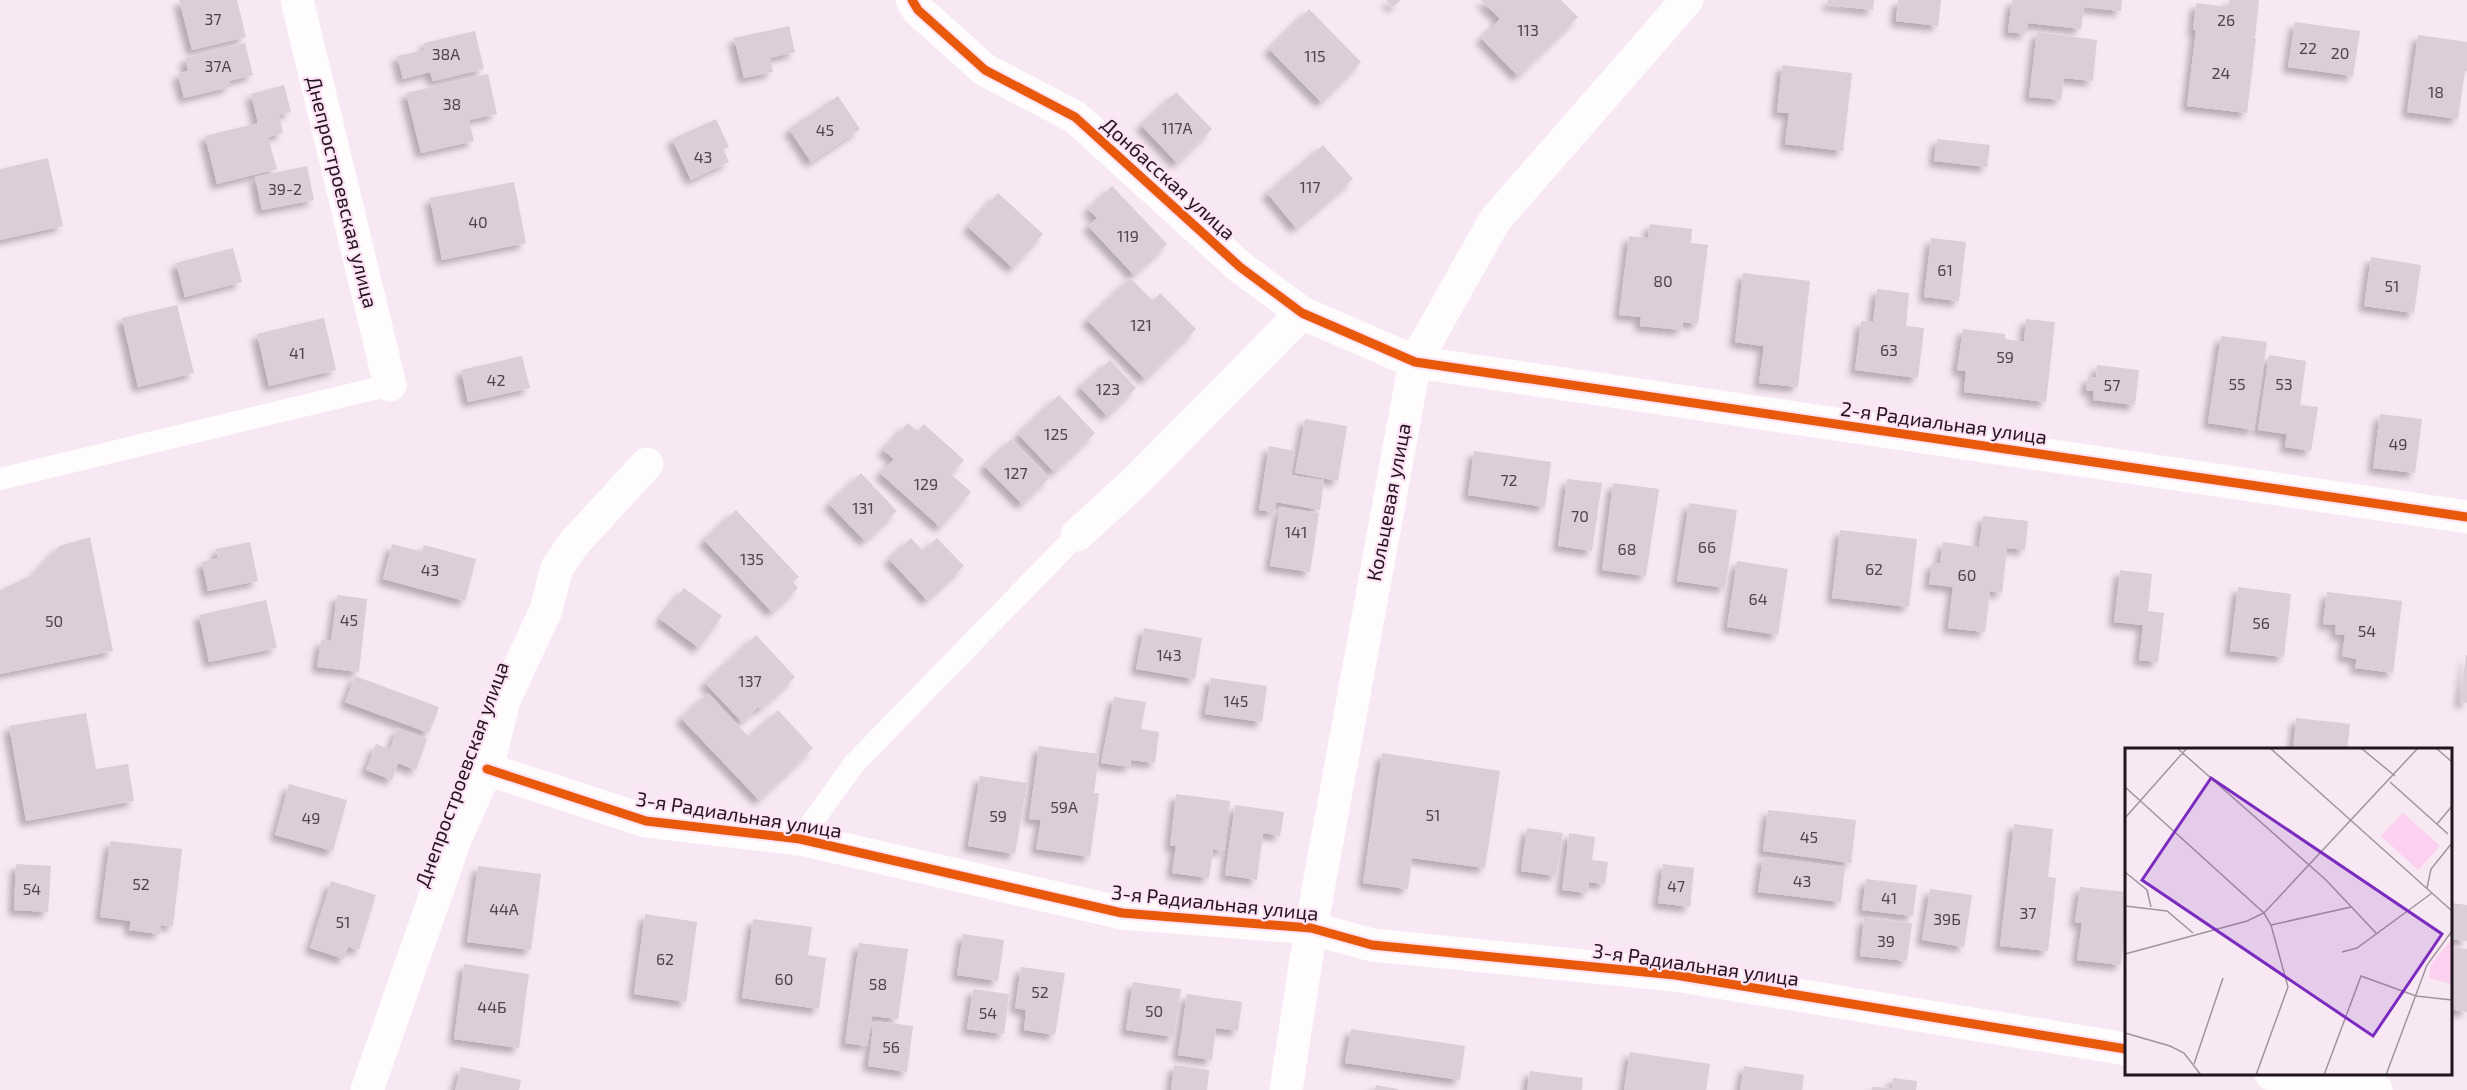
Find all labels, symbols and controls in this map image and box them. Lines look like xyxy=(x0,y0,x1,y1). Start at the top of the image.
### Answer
house number: 37 xyxy=(204,9,222,28)
house number: 26 xyxy=(2217,10,2235,29)
house number: 113 xyxy=(1517,20,1539,39)
house number: 22 xyxy=(2299,38,2317,57)
house number: 20 xyxy=(2331,43,2349,62)
house number: 38А xyxy=(432,44,460,63)
house number: 115 xyxy=(1304,46,1326,65)
house number: 37А xyxy=(204,56,232,75)
house number: 24 xyxy=(2212,63,2231,82)
street label: Днепростроевская улица xyxy=(302,74,383,311)
house number: 18 xyxy=(2428,82,2444,101)
house number: 38 xyxy=(443,94,461,113)
street label: Донбасская улица xyxy=(1096,112,1241,245)
house number: 117А xyxy=(1162,118,1192,137)
house number: 45 xyxy=(816,120,834,139)
house number: 43 xyxy=(694,147,712,166)
house number: 117 xyxy=(1300,177,1320,196)
house number: 39-2 xyxy=(268,179,302,198)
house number: 40 xyxy=(468,212,488,231)
house number: 119 xyxy=(1117,226,1139,245)
house number: 61 xyxy=(1937,260,1953,279)
house number: 80 xyxy=(1653,271,1673,290)
house number: 51 xyxy=(2385,276,2399,295)
house number: 121 xyxy=(1130,315,1152,334)
house number: 63 xyxy=(1880,340,1898,359)
house number: 41 xyxy=(289,343,305,362)
house number: 59 xyxy=(1996,347,2014,366)
house number: 42 xyxy=(487,370,505,389)
house number: 55 xyxy=(2228,374,2246,393)
house number: 53 xyxy=(2275,374,2293,393)
house number: 57 xyxy=(2104,375,2120,394)
house number: 123 xyxy=(1096,379,1120,398)
street label: 2-я Радиальная улица xyxy=(1839,396,2049,449)
street label: Кольцевая улица xyxy=(1361,421,1416,583)
house number: 125 xyxy=(1044,424,1068,443)
house number: 49 xyxy=(2389,434,2408,453)
house number: 127 xyxy=(1004,463,1028,482)
house number: 72 xyxy=(1500,470,1518,489)
house number: 129 xyxy=(914,474,938,493)
house number: 131 xyxy=(852,498,874,517)
house number: 70 xyxy=(1571,506,1589,525)
house number: 141 xyxy=(1285,522,1307,541)
house number: 66 xyxy=(1698,537,1716,556)
house number: 68 xyxy=(1618,539,1636,558)
house number: 135 xyxy=(740,549,764,568)
house number: 62 xyxy=(1865,559,1883,578)
house number: 43 xyxy=(421,560,439,579)
house number: 60 xyxy=(1958,565,1976,584)
house number: 64 xyxy=(1749,589,1768,608)
house number: 45 xyxy=(340,610,358,629)
house number: 50 xyxy=(45,611,63,630)
house number: 56 xyxy=(2252,613,2270,632)
house number: 54 xyxy=(2358,621,2376,640)
house number: 143 xyxy=(1156,645,1182,664)
street label: Днепростроевская улица xyxy=(409,658,514,890)
house number: 137 xyxy=(738,671,762,690)
house number: 145 xyxy=(1224,691,1248,710)
inset map xyxy=(2125,748,2452,1075)
street label: 3-я Радиальная улица xyxy=(634,786,844,843)
house number: 59А xyxy=(1050,797,1078,816)
house number: 51 xyxy=(1426,805,1440,824)
house number: 59 xyxy=(989,806,1007,825)
house number: 49 xyxy=(302,808,321,827)
house number: 45 xyxy=(1800,827,1818,846)
house number: 43 xyxy=(1793,871,1811,890)
house number: 52 xyxy=(132,874,150,893)
house number: 47 xyxy=(1667,876,1685,895)
house number: 54 xyxy=(23,879,41,898)
street label: 3-я Радиальная улица xyxy=(1110,879,1320,926)
house number: 41 xyxy=(1881,888,1897,907)
house number: 44А xyxy=(489,899,519,918)
house number: 37 xyxy=(2019,903,2037,922)
house number: 39Б xyxy=(1933,909,1961,928)
house number: 51 xyxy=(336,912,350,931)
house number: 39 xyxy=(1877,931,1895,950)
street label: 3-я Радиальная улица xyxy=(1591,938,1801,991)
house number: 62 xyxy=(656,949,674,968)
house number: 60 xyxy=(775,969,793,988)
house number: 58 xyxy=(869,974,887,993)
house number: 52 xyxy=(1031,982,1049,1001)
house number: 44Б xyxy=(477,997,507,1016)
house number: 50 xyxy=(1145,1001,1163,1020)
house number: 54 xyxy=(979,1003,997,1022)
house number: 56 xyxy=(882,1037,900,1056)

